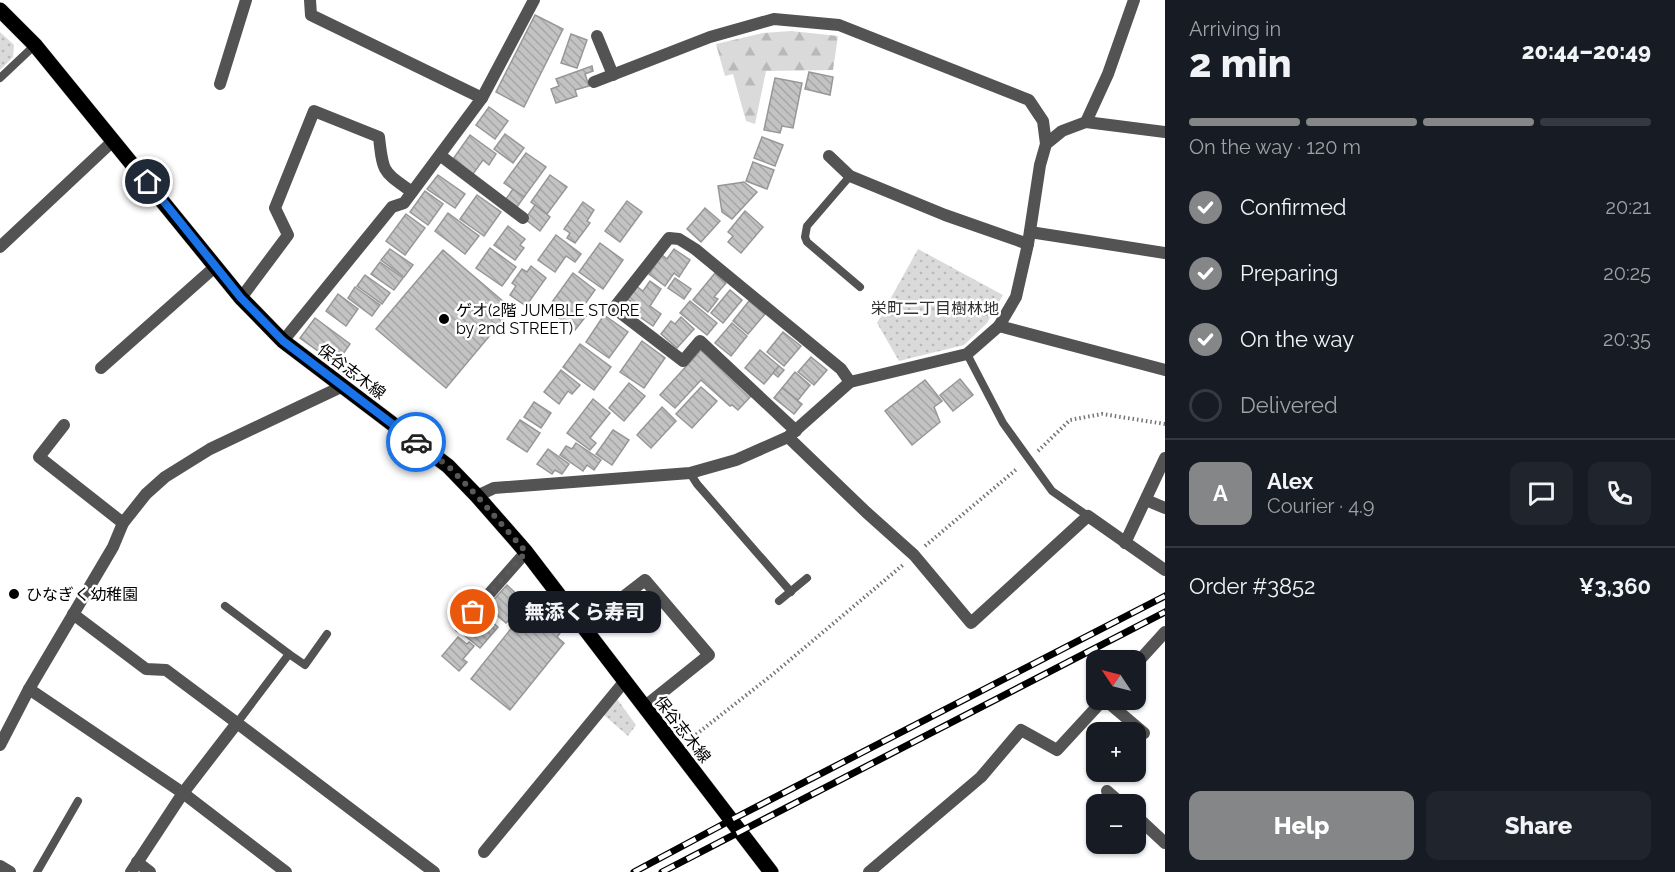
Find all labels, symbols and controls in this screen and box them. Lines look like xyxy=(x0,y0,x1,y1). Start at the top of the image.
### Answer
text: Arriving in xyxy=(1189,17,1281,41)
text: 20:44–20:49 xyxy=(1522,38,1651,64)
text: 2 min xyxy=(1189,40,1292,86)
text: On the way · 120 m xyxy=(1189,135,1361,159)
pin xyxy=(122,156,173,207)
icon: home xyxy=(131,165,164,198)
icon: check xyxy=(1189,191,1222,224)
text: Confirmed xyxy=(1240,194,1347,220)
text: 20:21 xyxy=(1606,195,1651,219)
icon: check xyxy=(1189,257,1222,290)
text: Preparing xyxy=(1240,260,1338,286)
text: 20:25 xyxy=(1603,261,1651,285)
park label: 栄町二丁目樹林地 xyxy=(871,299,999,318)
place label: ゲオ(2階 JUMBLE STORE by 2nd STREET) xyxy=(456,301,640,338)
marker: ゲオ(2階 JUMBLE STORE by 2nd STREET) xyxy=(437,312,451,326)
icon: check xyxy=(1189,323,1222,356)
text: On the way xyxy=(1240,326,1354,352)
text: 20:35 xyxy=(1603,327,1651,351)
street label: 保谷志木線 xyxy=(314,340,389,403)
text: Delivered xyxy=(1240,392,1338,418)
courier xyxy=(386,412,446,472)
icon: car xyxy=(400,426,433,459)
button: chat xyxy=(1510,462,1573,525)
button: phone xyxy=(1588,462,1651,525)
text: Alex xyxy=(1267,468,1313,494)
text: A xyxy=(1213,480,1228,506)
text: Courier · 4.9 xyxy=(1267,494,1375,518)
text: Order #3852 xyxy=(1189,573,1315,599)
text: ¥3,360 xyxy=(1579,573,1651,599)
place label: ひなぎく幼稚園 xyxy=(26,585,138,604)
pin xyxy=(447,586,498,637)
marker: ひなぎく幼稚園 xyxy=(7,587,21,601)
callout: 無添くら寿司 xyxy=(509,591,662,633)
icon: bag xyxy=(456,595,489,628)
text: 無添くら寿司 xyxy=(525,600,645,624)
north arrow xyxy=(1086,650,1146,710)
map controls xyxy=(1086,650,1146,854)
street label: 保谷志木線 xyxy=(650,692,715,767)
button: + xyxy=(1086,722,1146,782)
button: Help xyxy=(1189,791,1414,860)
button: Share xyxy=(1426,791,1651,860)
button: − xyxy=(1086,794,1146,854)

